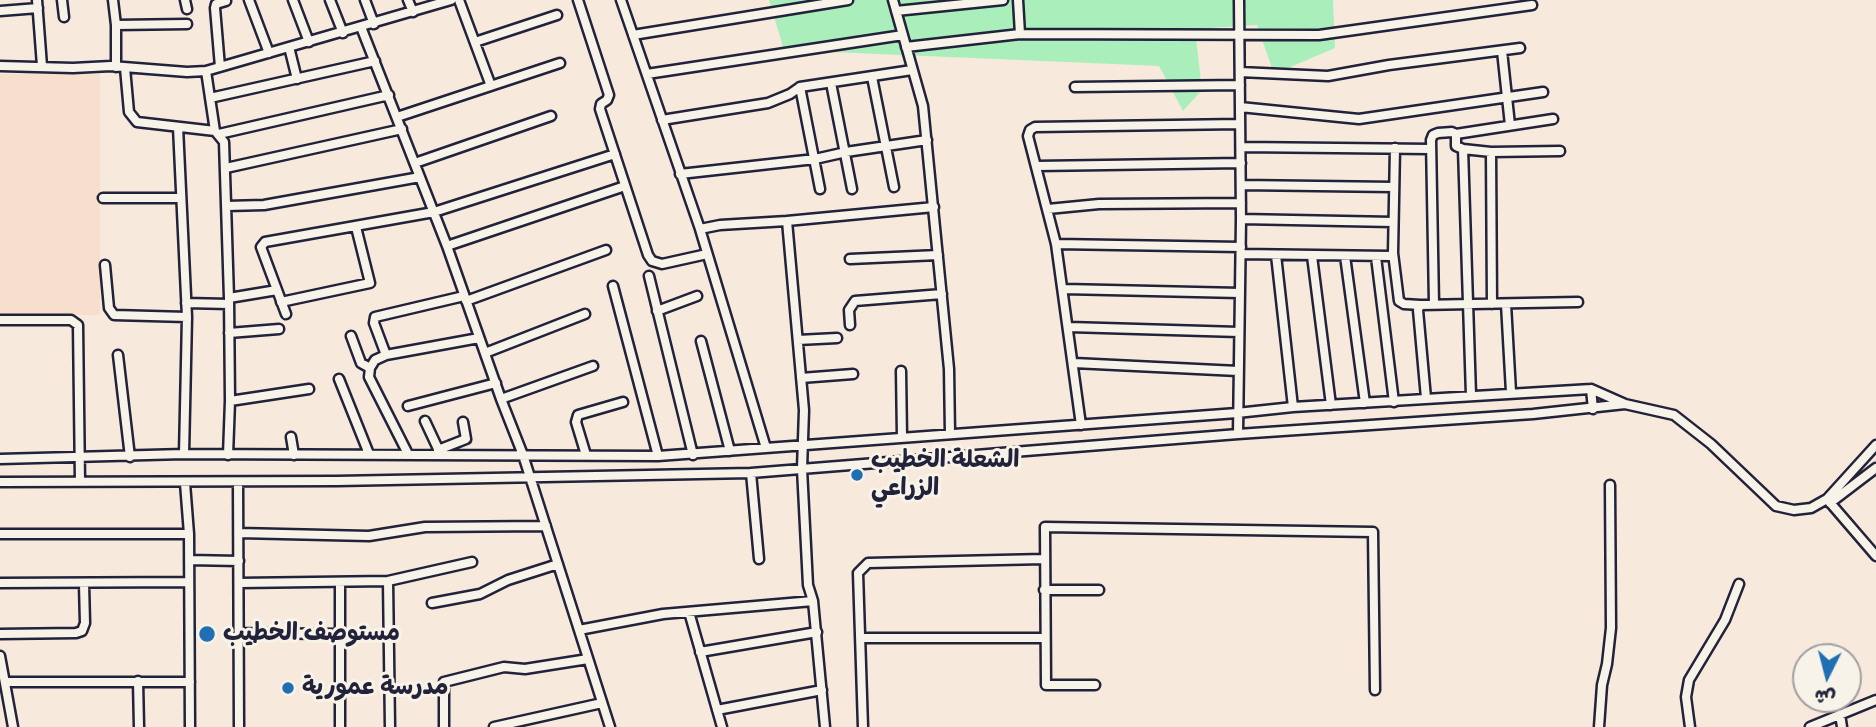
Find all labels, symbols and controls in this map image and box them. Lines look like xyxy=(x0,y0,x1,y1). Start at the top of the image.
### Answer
place label: الشعلة الخطيب الزراعي xyxy=(871,447,1019,503)
marker: الشعلة الخطيب الزراعي xyxy=(849,467,865,483)
place label: مستوصف الخطيب xyxy=(223,620,400,648)
marker: مستوصف الخطيب xyxy=(197,624,217,644)
north arrow xyxy=(1792,643,1862,713)
place label: مدرسة عمورية xyxy=(302,674,449,702)
marker: مدرسة عمورية xyxy=(280,680,296,696)
text: ش xyxy=(1813,684,1837,710)

